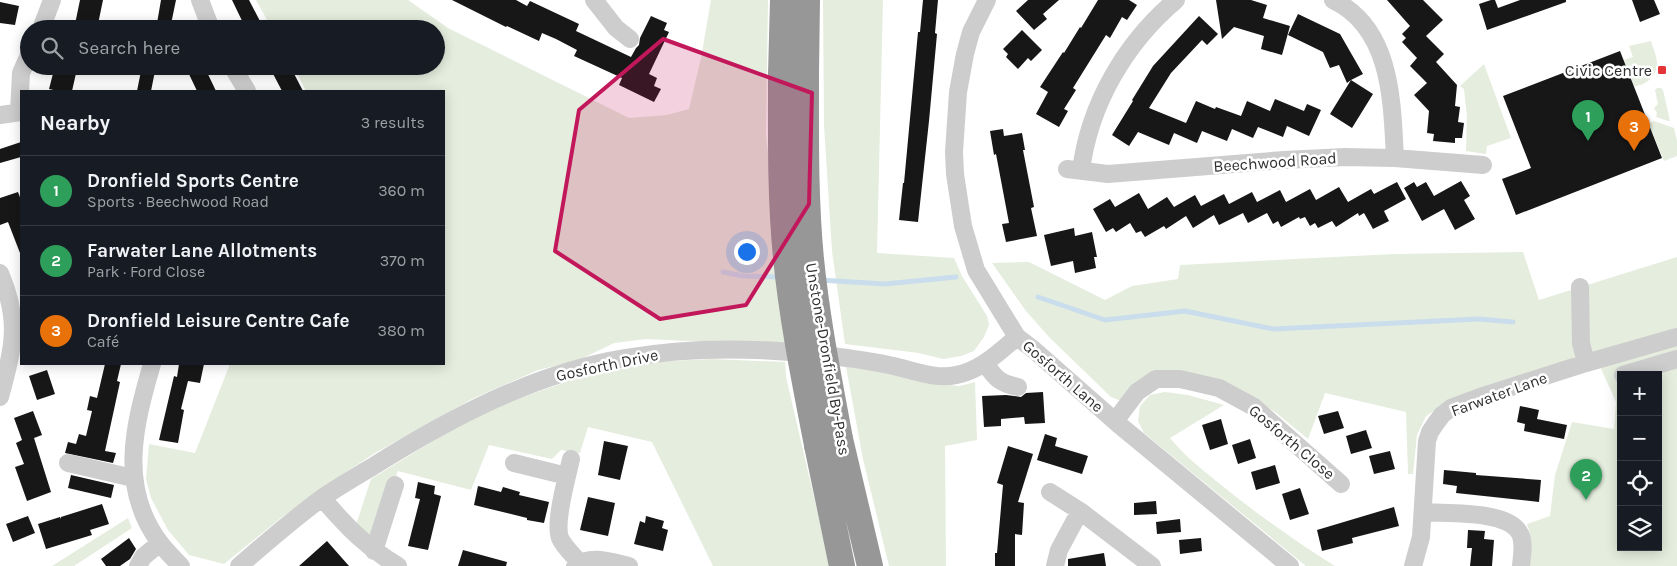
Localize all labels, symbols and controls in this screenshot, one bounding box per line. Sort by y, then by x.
search box [20,20,445,75]
icon: search [38,34,66,62]
text: Search here [78,37,180,59]
place label: Civic Centre [1565,61,1652,80]
marker: Civic Centre [1656,64,1668,76]
pin: 1 [1572,100,1604,141]
pin: 3 [1618,110,1650,151]
text: Nearby [40,111,110,135]
text: 3 results [361,113,425,132]
street label: Beechwood Road [1213,148,1337,176]
text: Dronfield Sports Centre [87,170,299,192]
text: 1 [53,181,59,200]
text: 360 m [378,181,425,200]
text: Sports · Beechwood Road [87,192,269,211]
your location [734,239,760,265]
text: Farwater Lane Allotments [87,240,317,262]
text: 2 [51,251,61,270]
text: 370 m [380,251,425,270]
street label: Unstone-Dronfield By-Pass [802,261,854,457]
text: Park · Ford Close [87,262,205,281]
text: Dronfield Leisure Centre Cafe [87,310,350,332]
text: 3 [51,321,61,340]
text: 380 m [377,321,425,340]
text: Café [87,332,119,351]
street label: Gosforth Lane [1019,336,1107,416]
street label: Gosforth Drive [554,345,660,385]
street label: Farwater Lane [1448,368,1550,420]
map controls [1617,371,1662,551]
button: + [1617,371,1662,416]
street label: Gosforth Close [1245,401,1339,483]
button: − [1617,416,1662,461]
pin: 2 [1570,459,1602,500]
button: locate [1617,461,1662,506]
button: layers [1617,506,1662,551]

